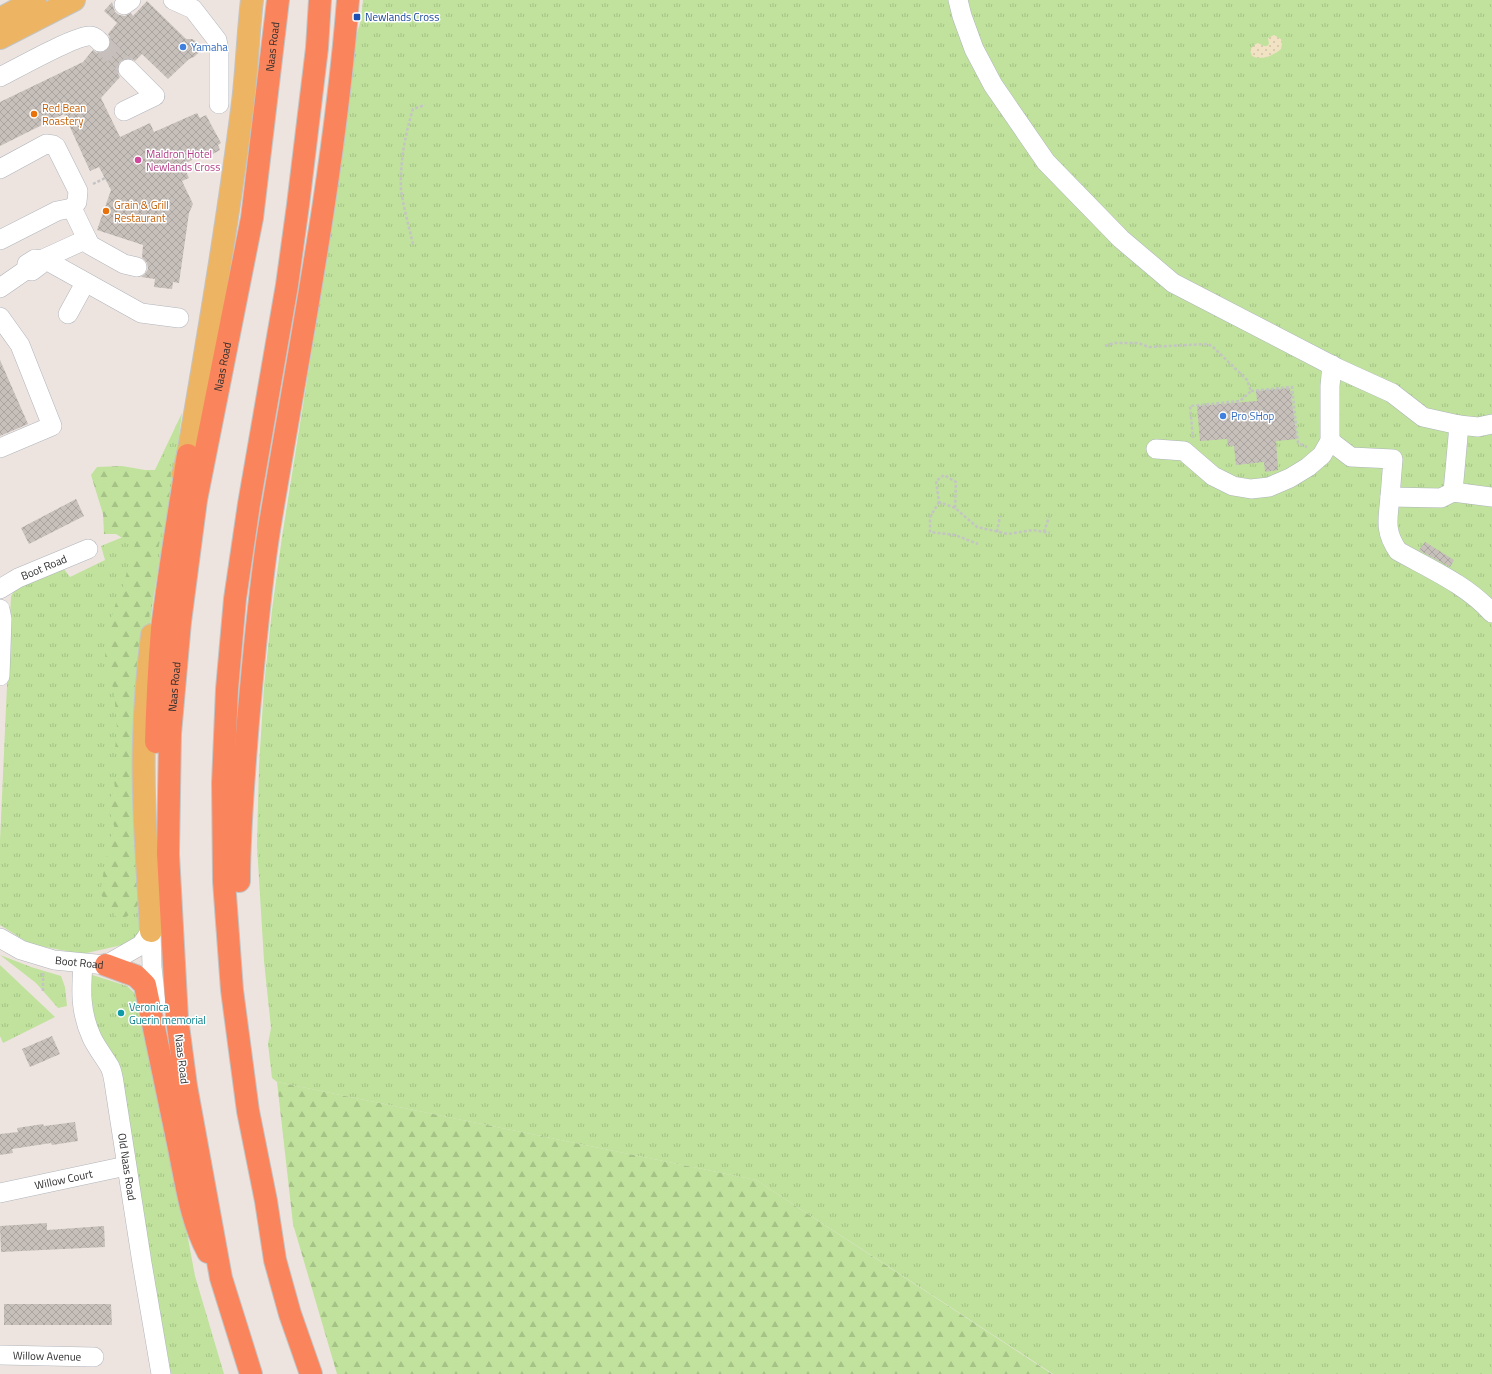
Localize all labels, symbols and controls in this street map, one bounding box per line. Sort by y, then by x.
place label: Newlands Cross [365,9,439,25]
marker: Newlands Cross [352,12,362,22]
street label: Naas Road [262,21,283,73]
place label: Yamaha [191,39,228,55]
marker: Yamaha [178,42,188,52]
place label: Red Bean Roastery [42,100,86,129]
marker: Red Bean Roastery [29,109,39,119]
place label: Maldron Hotel Newlands Cross [146,146,220,175]
marker: Maldron Hotel Newlands Cross [133,155,143,165]
place label: Grain & Grill Restaurant [114,197,169,226]
marker: Grain & Grill Restaurant [101,206,111,216]
street label: Naas Road [210,341,235,393]
place label: Pro SHop [1231,408,1275,424]
marker: Pro SHop [1218,411,1228,421]
street label: Boot Road [18,551,69,584]
street label: Naas Road [164,661,184,712]
street label: Boot Road [54,952,104,973]
place label: Veronica Guerin memorial [129,999,206,1028]
marker: Veronica Guerin memorial [116,1008,126,1018]
street label: Naas Road [171,1033,193,1085]
street label: Old Naas Road [114,1132,140,1202]
street label: Willow Court [33,1165,94,1193]
street label: Willow Avenue [13,1347,82,1365]

